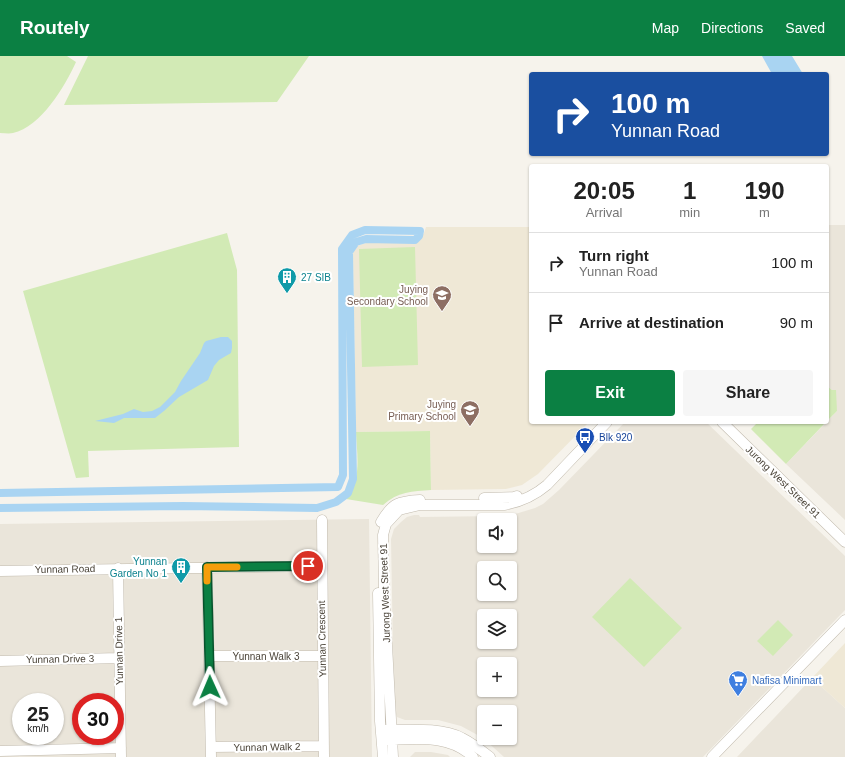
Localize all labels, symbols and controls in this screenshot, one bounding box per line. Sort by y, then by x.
text: Routely [20,17,90,38]
text: Map [652,20,679,36]
text: Directions [701,20,763,36]
text: Saved [785,20,825,36]
icon: right [545,88,597,140]
text: 100 m [611,88,690,119]
text: Yunnan Road [611,121,720,141]
text: 20:05 [573,177,635,204]
text: 1 [683,177,696,204]
text: 190 [745,177,785,204]
text: Arrival [586,205,623,220]
text: min [679,205,700,220]
text: m [759,205,770,220]
text: Turn right [579,247,649,264]
icon: right [545,252,567,274]
text: 100 m [771,254,813,271]
text: Yunnan Road [579,264,658,279]
building icon: 27 SIB [276,266,298,294]
place label: 27 SIB [301,272,331,283]
place label: Juying Secondary School [347,284,428,307]
school or university icon: Juying Secondary School [431,284,453,312]
icon: arrive [545,312,567,334]
text: Arrive at destination [579,314,724,331]
text: 90 m [780,314,813,331]
button: Exit [545,370,675,416]
button: Share [683,370,813,416]
place label: Juying Primary School [388,399,456,422]
school or university icon: Juying Primary School [459,399,481,427]
bus stop icon: Blk 920 [574,426,596,454]
place label: Blk 920 [599,432,633,443]
street label: Jurong West Street 91 [743,444,823,521]
map controls [477,513,517,745]
button: sound [477,513,517,553]
street label: Jurong West Street 91 [378,543,392,643]
pin [291,549,325,583]
icon: arrive [297,555,319,577]
place label: Yunnan Garden No 1 [110,556,167,579]
building icon: Yunnan Garden No 1 [170,556,192,584]
button: search [477,561,517,601]
street label: Yunnan Road [35,563,95,575]
street label: Yunnan Crescent [316,600,328,677]
button: layers [477,609,517,649]
street label: Yunnan Drive 1 [113,616,125,685]
street label: Yunnan Walk 3 [233,651,300,662]
street label: Yunnan Drive 3 [26,653,95,665]
button: + [477,657,517,697]
position arrow [189,666,231,708]
supermarket icon: Nafisa Minimart [727,669,749,697]
place label: Nafisa Minimart [752,675,822,686]
speed limit sign: 30 [72,693,124,745]
text: 25 [27,703,49,725]
button: − [477,705,517,745]
text: km/h [27,723,49,734]
street label: Yunnan Walk 2 [233,741,301,753]

